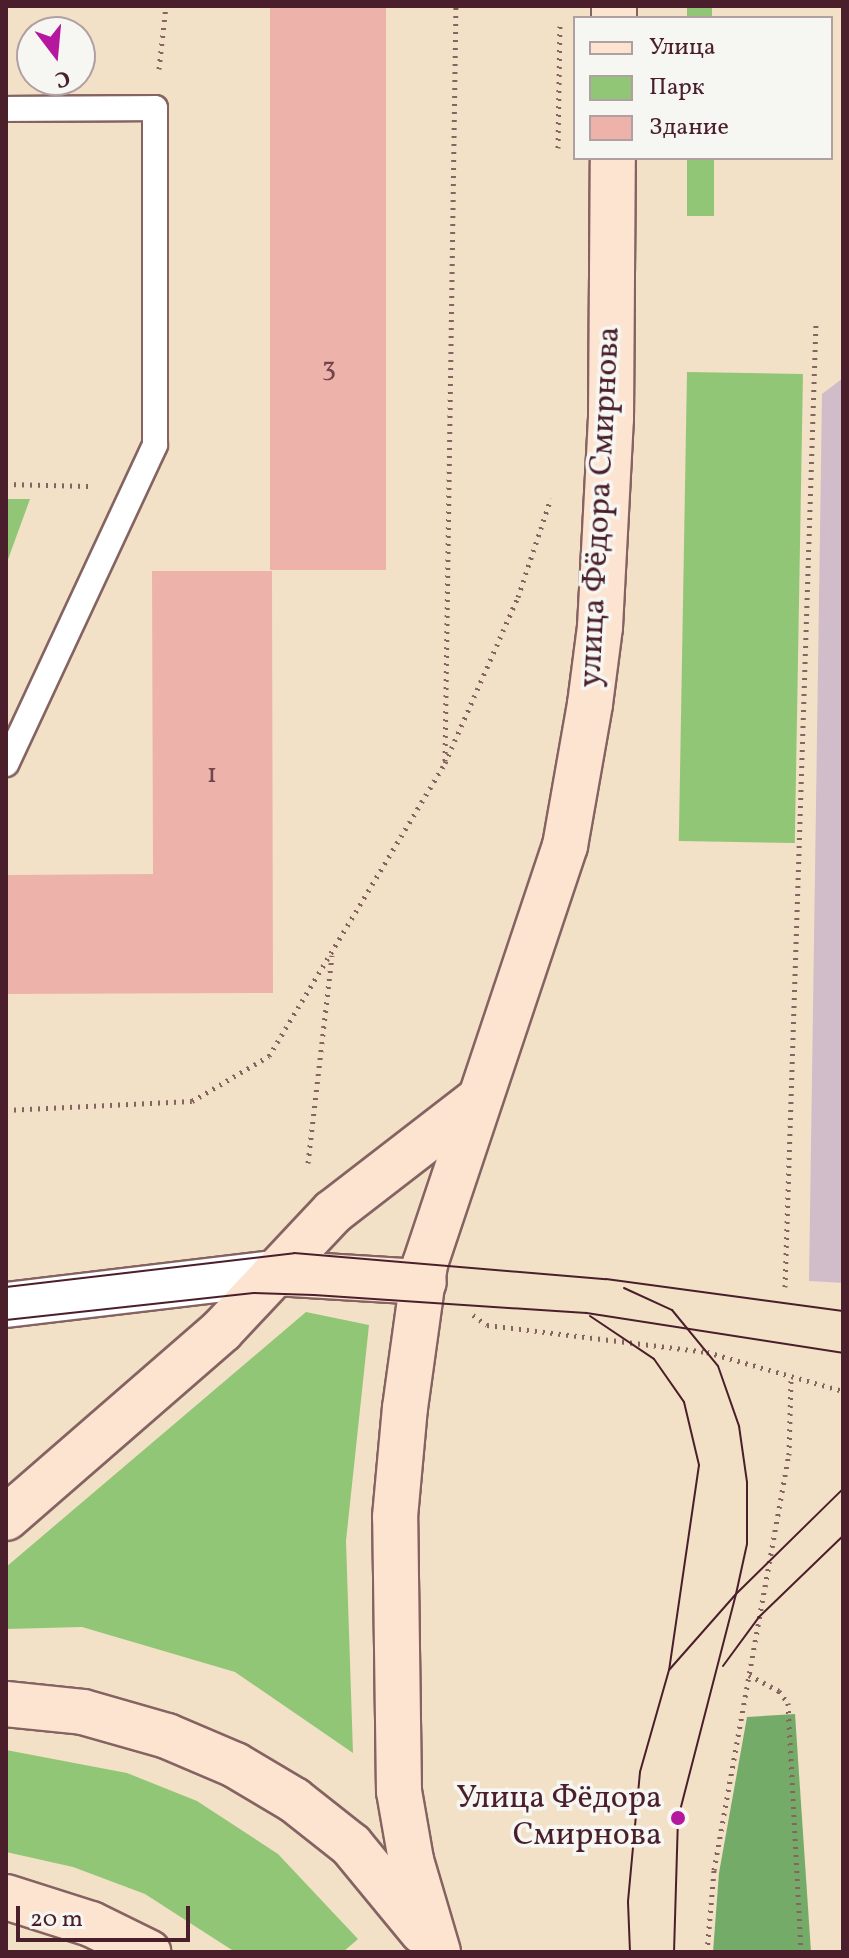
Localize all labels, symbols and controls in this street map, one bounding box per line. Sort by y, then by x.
north arrow [16,16,96,96]
legend [573,16,833,160]
text: Улица [649,31,716,65]
text: С [51,61,73,94]
text: Парк [649,71,705,105]
text: Здание [649,111,729,145]
street label: улица Фёдора Смирнова [572,325,630,689]
house number: 3 [322,352,336,386]
house number: 1 [207,758,217,792]
place label: Улица Фёдора Смирнова [456,1781,662,1856]
marker: Улица Фёдора Смирнова [669,1809,687,1827]
scale bar [20,1890,194,1940]
text: 20 m [30,1903,83,1937]

